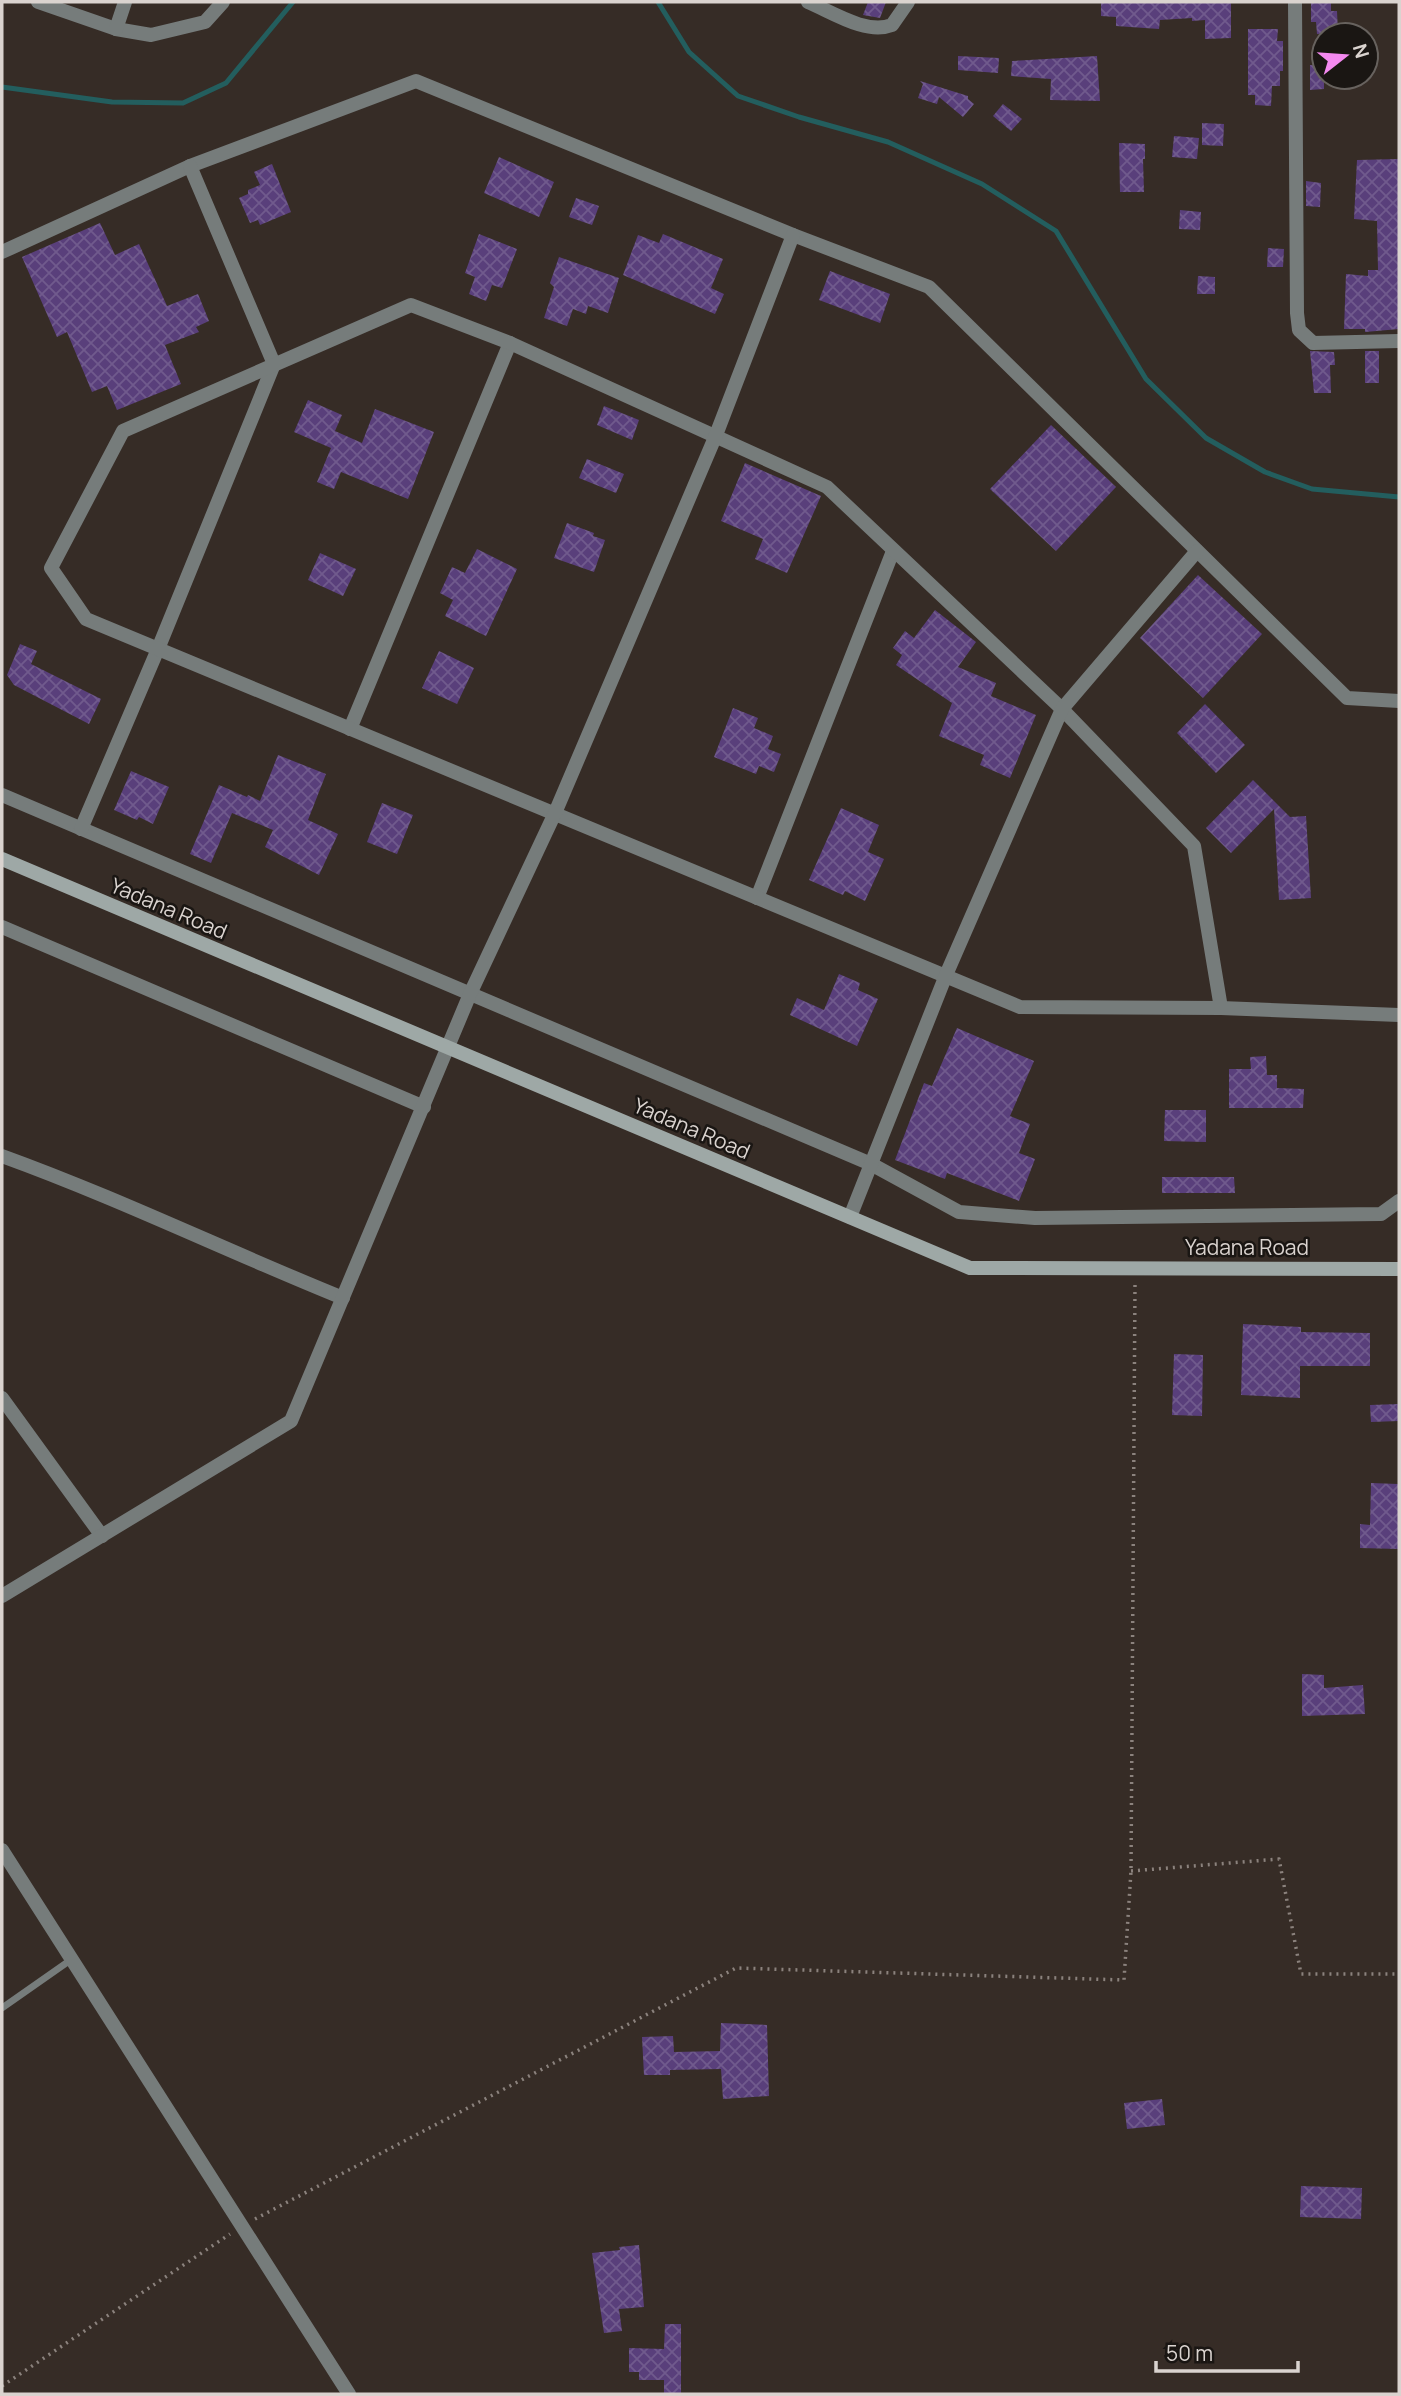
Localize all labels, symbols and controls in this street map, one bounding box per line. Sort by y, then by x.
north arrow [1310,21,1380,91]
text: N [1347,41,1376,61]
street label: Yadana Road [107,871,231,945]
street label: Yadana Road [630,1091,754,1165]
street label: Yadana Road [1185,1233,1309,1261]
scale bar [1156,2330,1298,2374]
text: 50 m [1166,2339,1213,2367]

